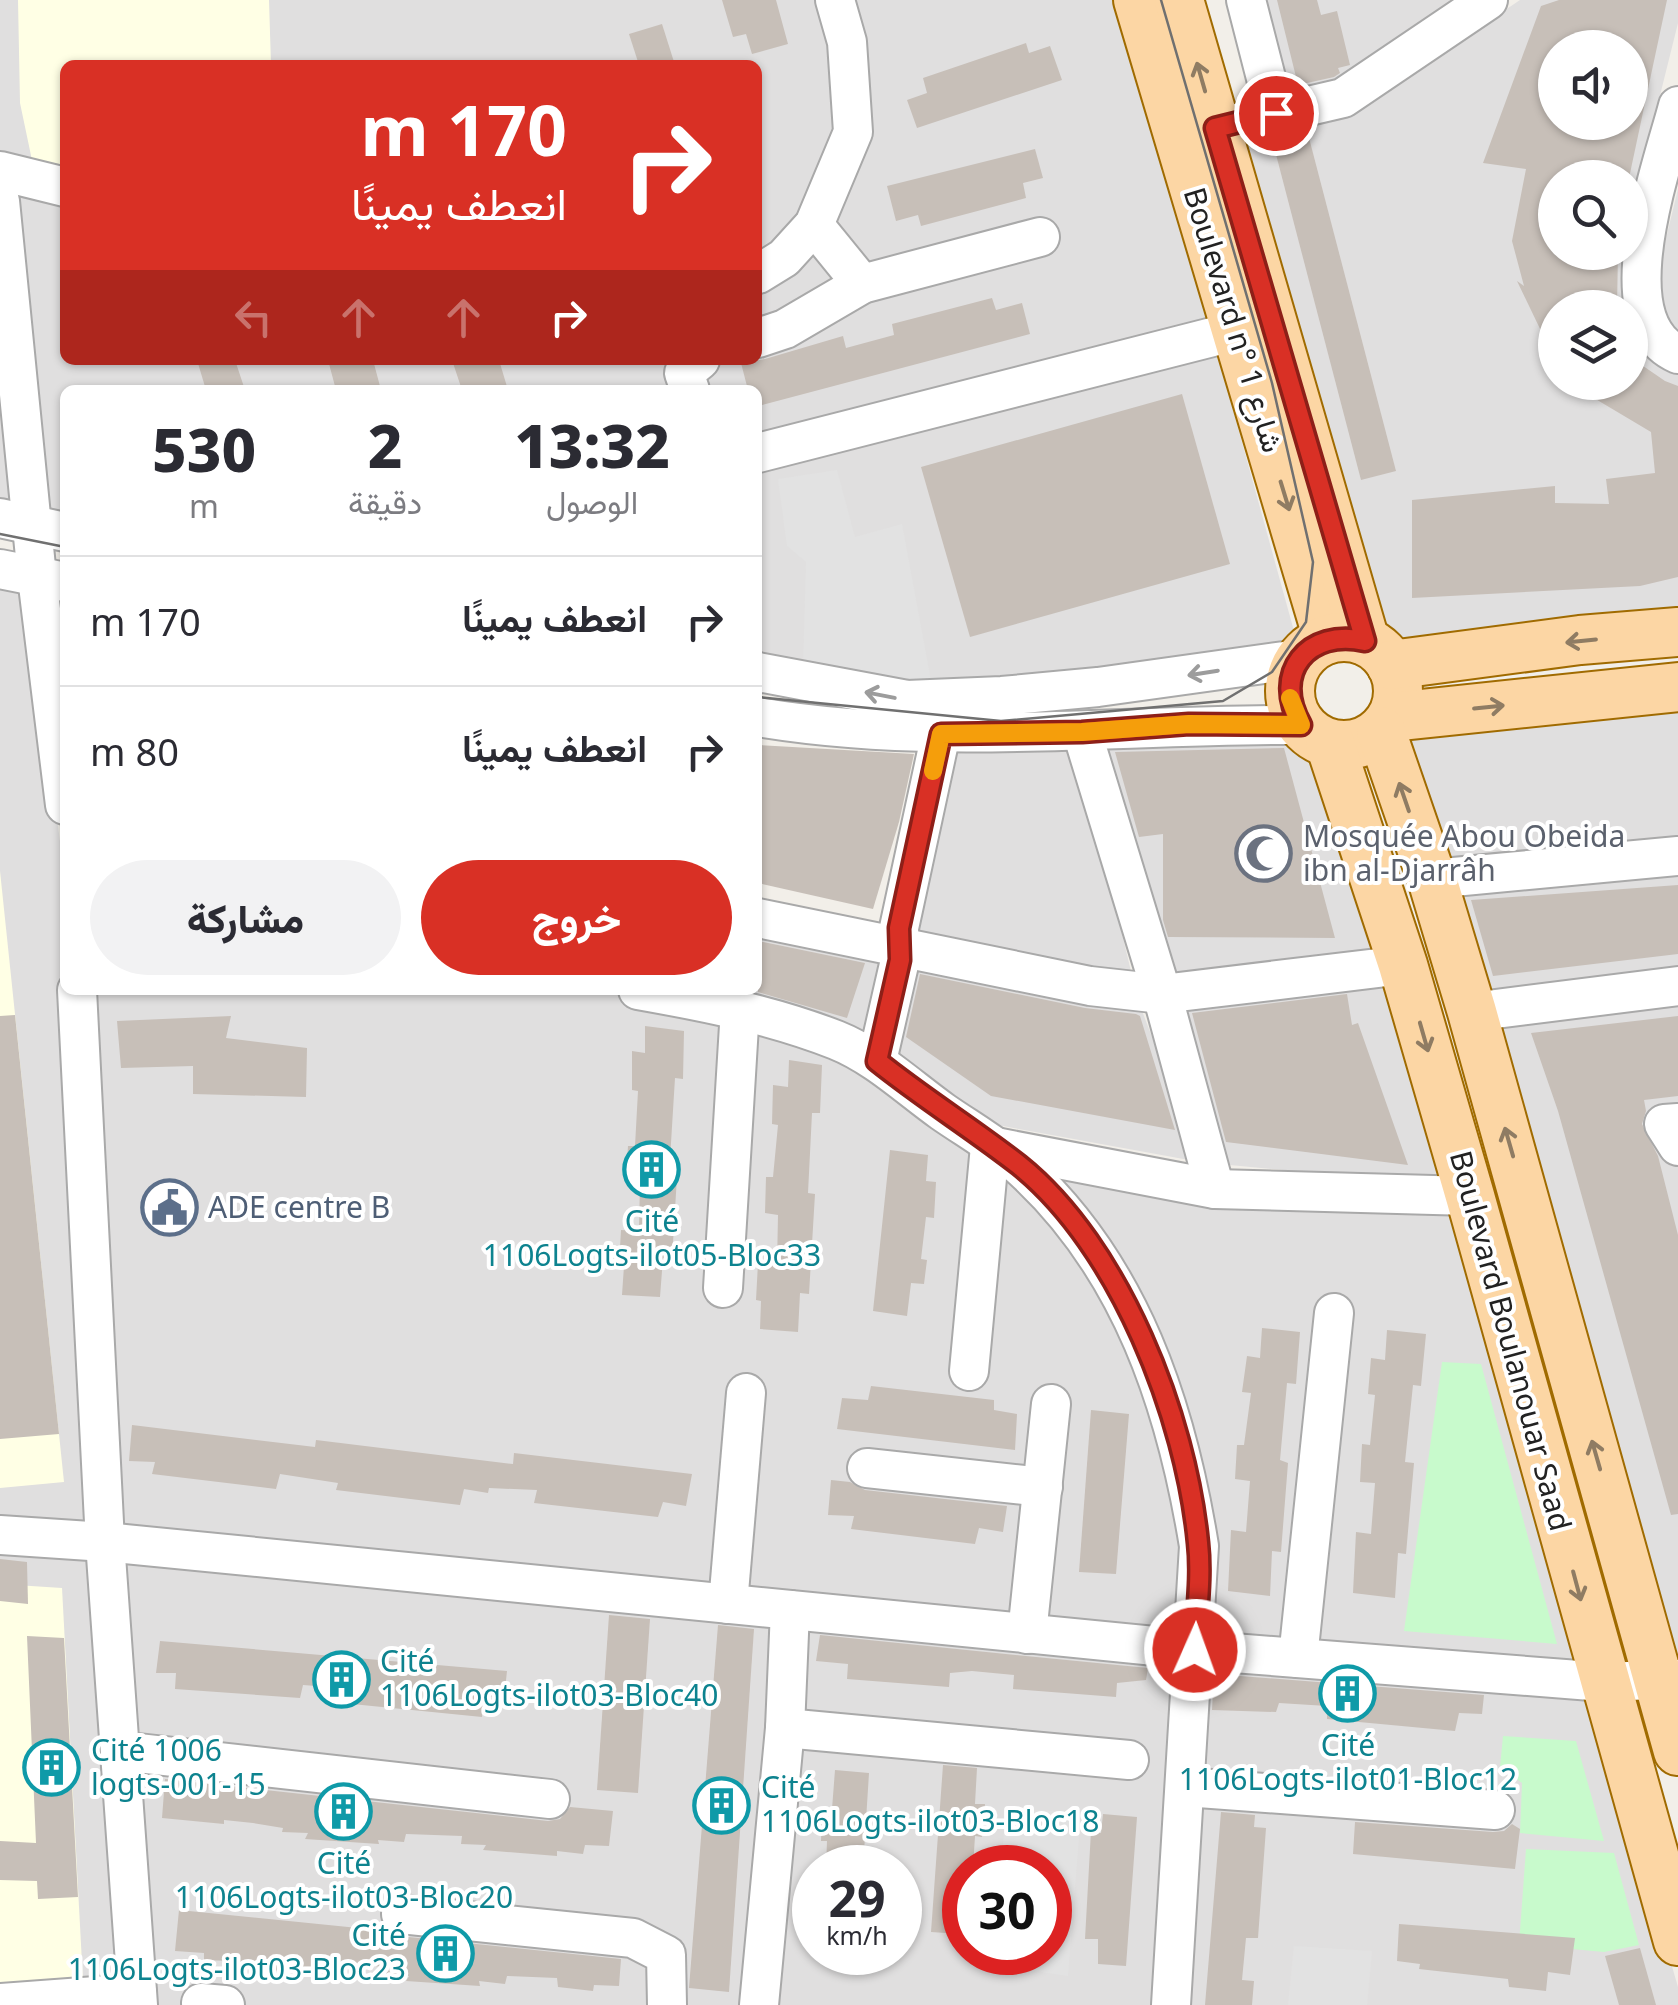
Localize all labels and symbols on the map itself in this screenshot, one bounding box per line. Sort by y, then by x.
one-way arrow [1191,62,1209,93]
pin [1234,71,1319,156]
street label: Boulevard n° شارع 1 [1174,182,1294,457]
one-way arrow [1277,480,1295,511]
one-way arrow [1565,632,1597,651]
one-way arrow [1187,665,1220,683]
one-way arrow [864,685,897,704]
one-way arrow [1472,697,1504,716]
one-way arrow [1393,782,1411,814]
place label: Mosquée Abou Obeida ibn al-Djarrâh [1303,815,1625,890]
mosque icon: Mosquée Abou Obeida ibn al-Djarrâh [1234,824,1294,884]
one-way arrow [1416,1021,1434,1052]
one-way arrow [1498,1126,1517,1158]
building icon: Cité 1106Logts-ilot05-Bloc33 [622,1139,682,1199]
street label: Boulevard Boulanouar Saad [1441,1146,1582,1535]
public building icon: ADE centre B [139,1178,199,1238]
place label: ADE centre B [208,1186,390,1227]
place label: Cité 1106Logts-ilot05-Bloc33 [483,1200,821,1275]
one-way arrow [1586,1439,1605,1471]
one-way arrow [1569,1570,1588,1601]
position arrow [1143,1598,1247,1702]
place label: Cité 1106Logts-ilot03-Bloc40 [380,1640,718,1715]
building icon: Cité 1106Logts-ilot03-Bloc40 [311,1649,371,1709]
building icon: Cité 1106Logts-ilot01-Bloc12 [1318,1663,1378,1723]
place label: Cité 1106Logts-ilot01-Bloc12 [1179,1724,1517,1799]
place label: Cité 1006 logts-001-15 [91,1729,266,1804]
building icon: Cité 1006 logts-001-15 [22,1738,82,1798]
place label: Cité 1106Logts-ilot03-Bloc18 [761,1766,1099,1841]
building icon: Cité 1106Logts-ilot03-Bloc18 [692,1775,752,1835]
building icon: Cité 1106Logts-ilot03-Bloc20 [314,1781,374,1841]
place label: Cité 1106Logts-ilot03-Bloc20 [175,1842,513,1917]
speed limit sign: 30 [942,1845,1072,1975]
place label: Cité 1106Logts-ilot03-Bloc23 [68,1914,406,1989]
building icon: Cité 1106Logts-ilot03-Bloc23 [415,1923,475,1983]

